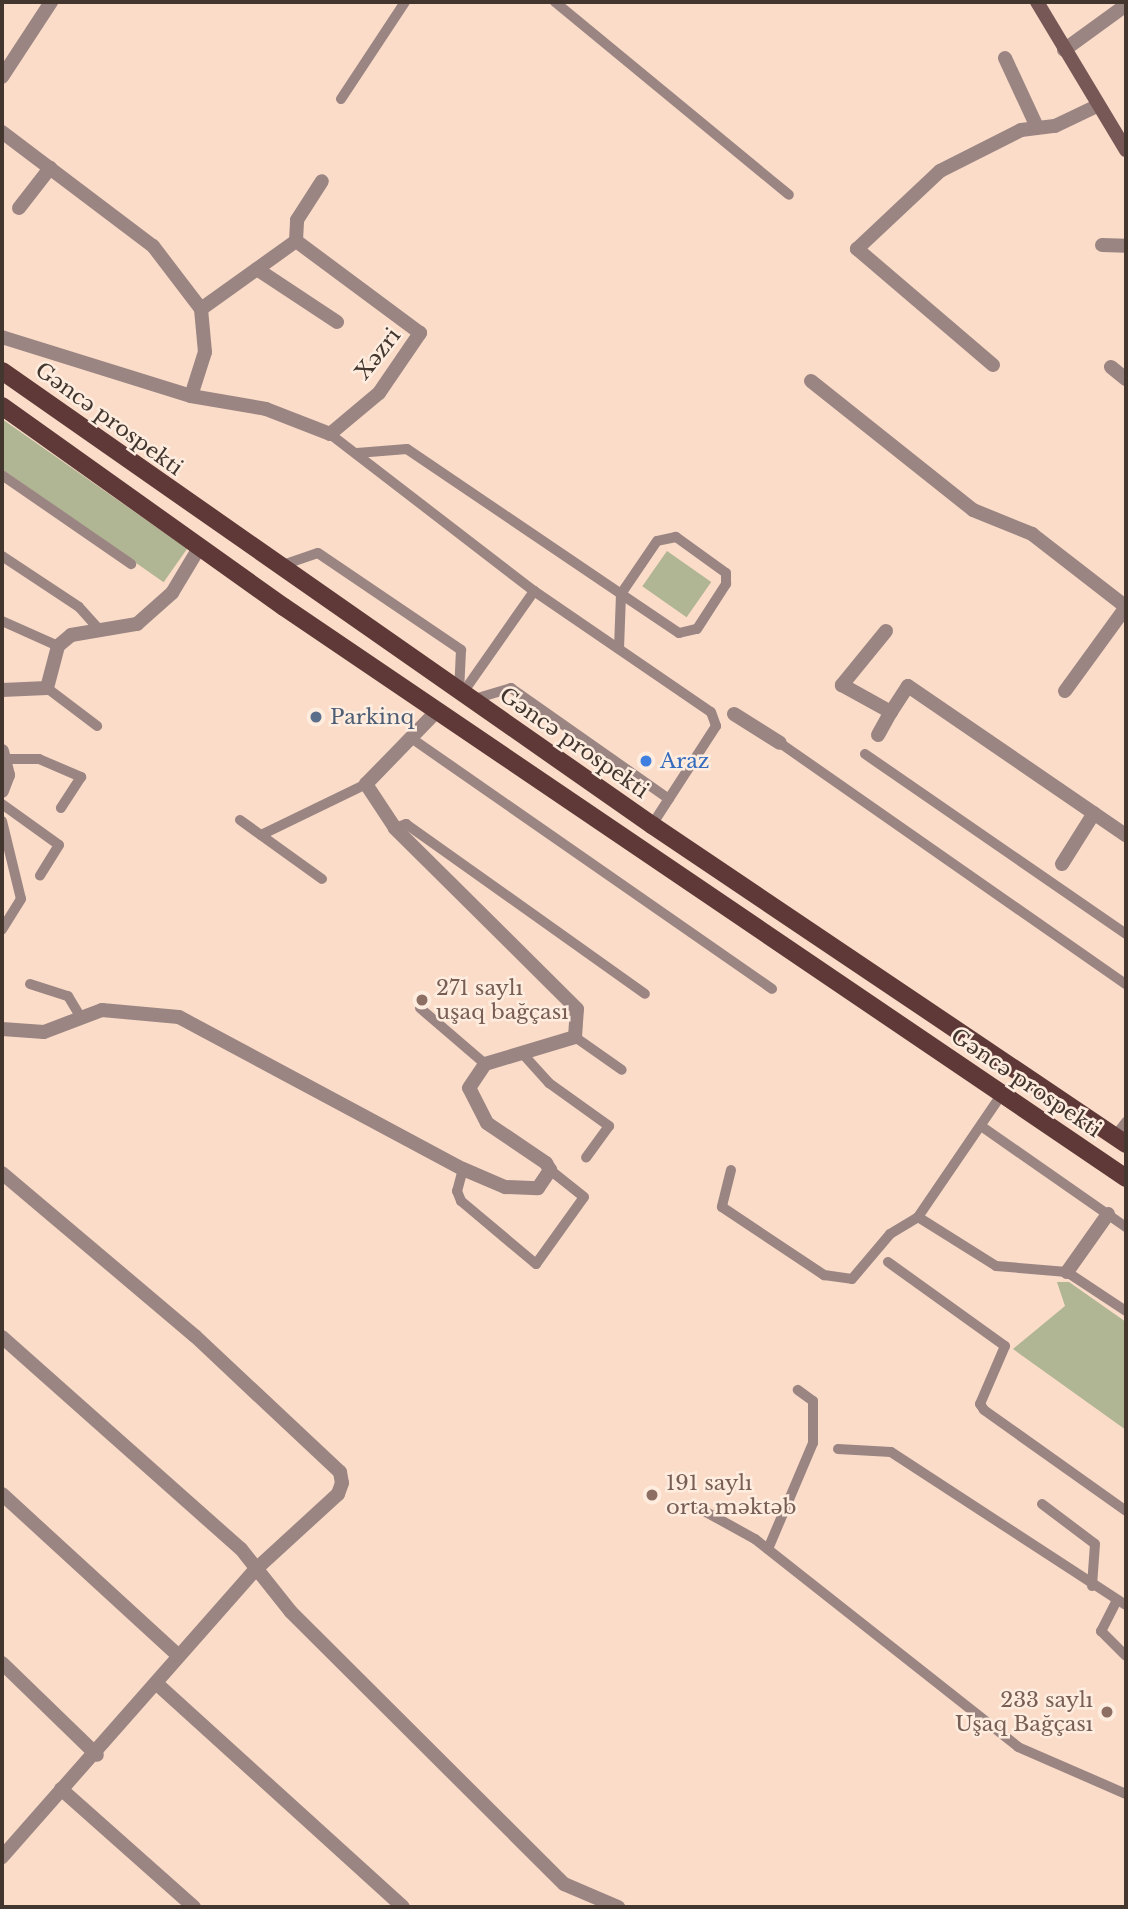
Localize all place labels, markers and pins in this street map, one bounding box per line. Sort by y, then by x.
place label: Parkinq [330,704,414,730]
marker: Parkinq [308,709,324,725]
place label: Araz [660,748,710,774]
marker: Araz [638,753,654,769]
place label: 271 saylı uşaq bağçası [436,975,568,1025]
marker: 271 saylı uşaq bağçası [414,992,430,1008]
place label: 191 saylı orta məktəb [666,1470,797,1520]
marker: 191 saylı orta məktəb [644,1487,660,1503]
place label: 233 saylı Uşaq Bağçası [955,1687,1093,1737]
marker: 233 saylı Uşaq Bağçası [1099,1704,1115,1720]

